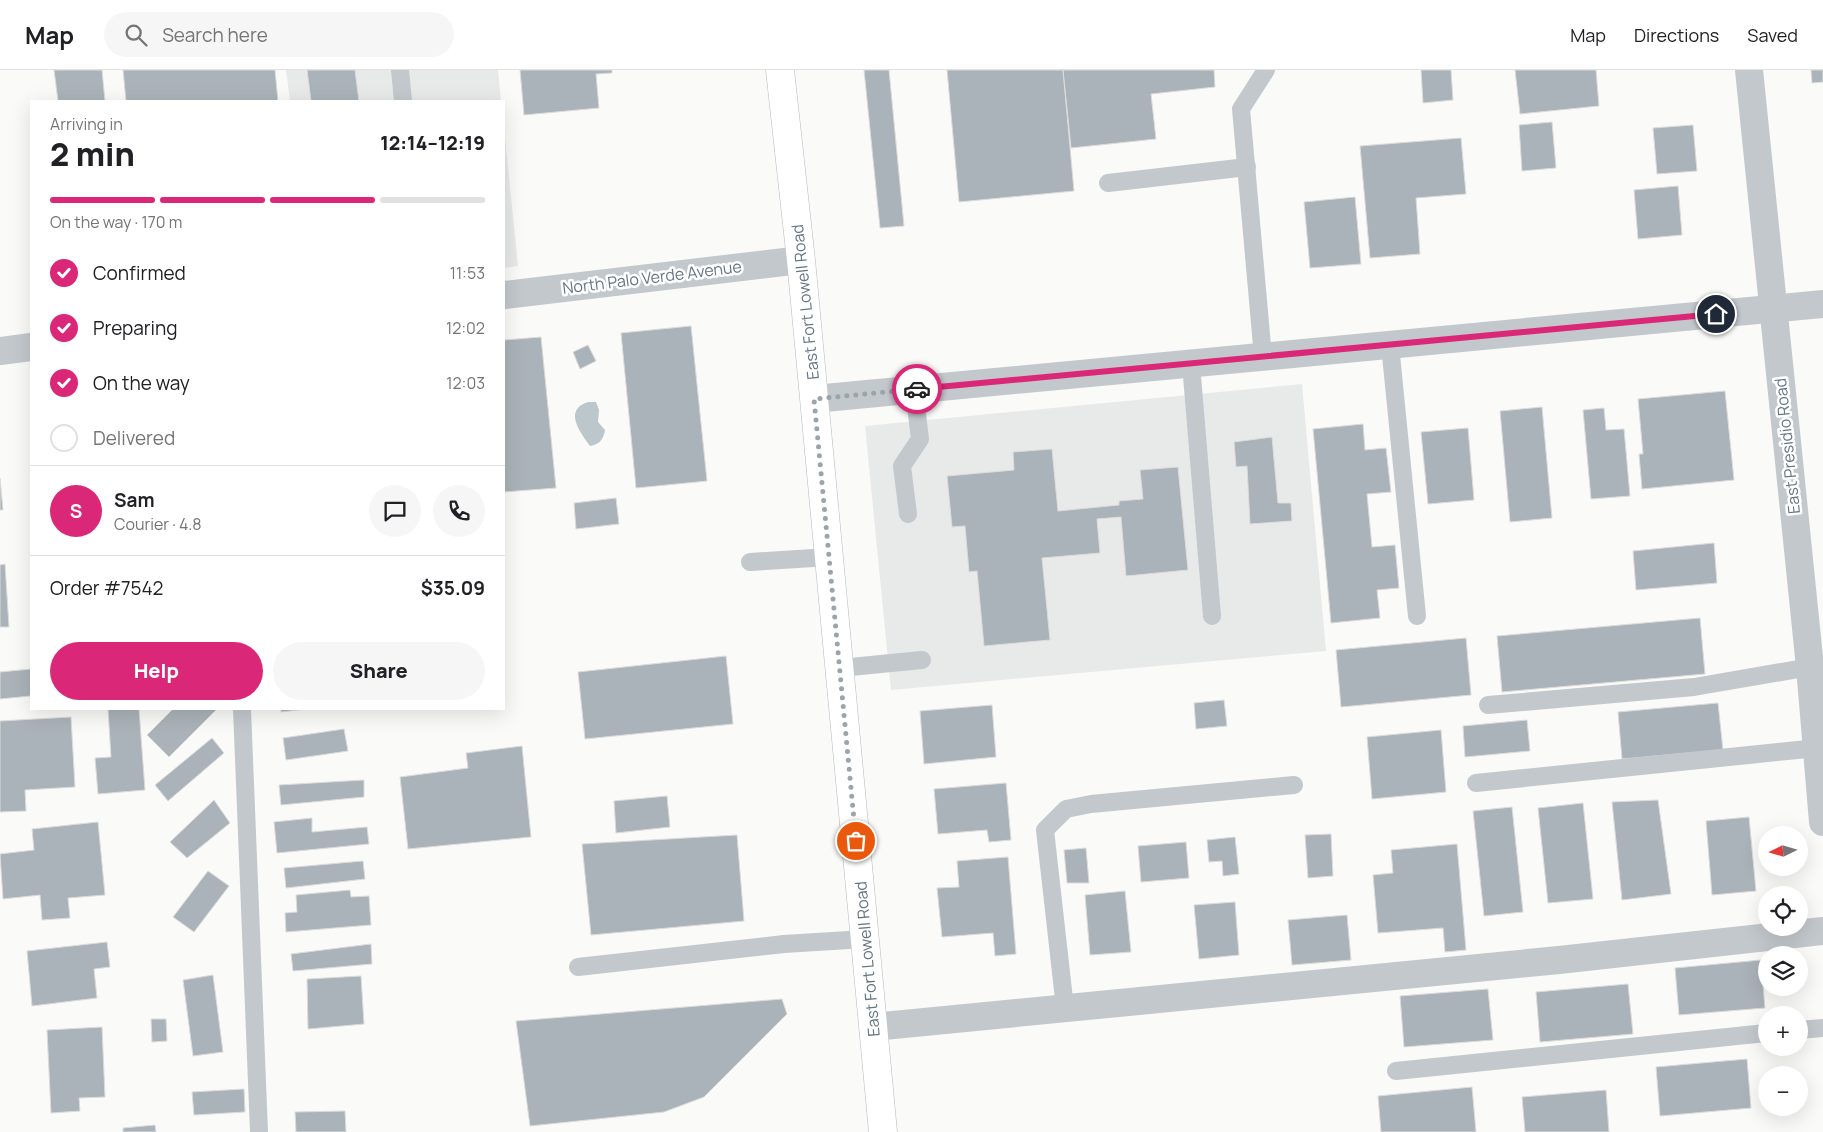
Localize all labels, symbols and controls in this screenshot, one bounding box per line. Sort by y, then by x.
search box [104,12,454,57]
text: Map [25,18,74,51]
icon: search [122,21,150,49]
text: Search here [162,22,268,48]
text: Map [1570,23,1606,47]
text: Directions [1634,23,1719,47]
text: Saved [1747,23,1798,47]
text: Arriving in [50,113,123,135]
text: 12:14–12:19 [380,130,485,156]
text: 2 min [50,132,135,176]
text: On the way · 170 m [50,211,182,233]
street label: East Fort Lowell Road [786,223,824,381]
street label: North Palo Verde Avenue [561,255,743,299]
icon: check [50,259,78,287]
text: Confirmed [93,260,186,286]
text: 11:53 [450,262,485,284]
pin [1695,293,1737,335]
icon: home [1702,300,1730,328]
icon: check [50,314,78,342]
text: Preparing [93,315,178,341]
text: 12:02 [446,317,485,339]
courier [892,364,942,414]
icon: check [50,369,78,397]
text: On the way [93,370,190,396]
text: 12:03 [446,372,485,394]
icon: car [903,375,931,403]
street label: East Presidio Road [1769,377,1805,515]
text: Delivered [93,425,175,451]
button: chat [369,485,421,537]
button: phone [433,485,485,537]
text: Sam [114,487,155,513]
text: S [70,498,82,524]
text: Courier · 4.8 [114,513,202,535]
text: Order #7542 [50,575,163,601]
text: $35.09 [421,575,485,601]
button: Help [50,642,263,700]
button: Share [273,642,485,700]
pin [835,820,877,862]
north arrow [1758,826,1808,876]
map controls [1758,826,1808,1116]
icon: bag [842,827,870,855]
street label: East Fort Lowell Road [849,880,885,1038]
button: locate [1758,886,1808,936]
button: layers [1758,946,1808,996]
button: + [1758,1006,1808,1056]
button: − [1758,1066,1808,1116]

